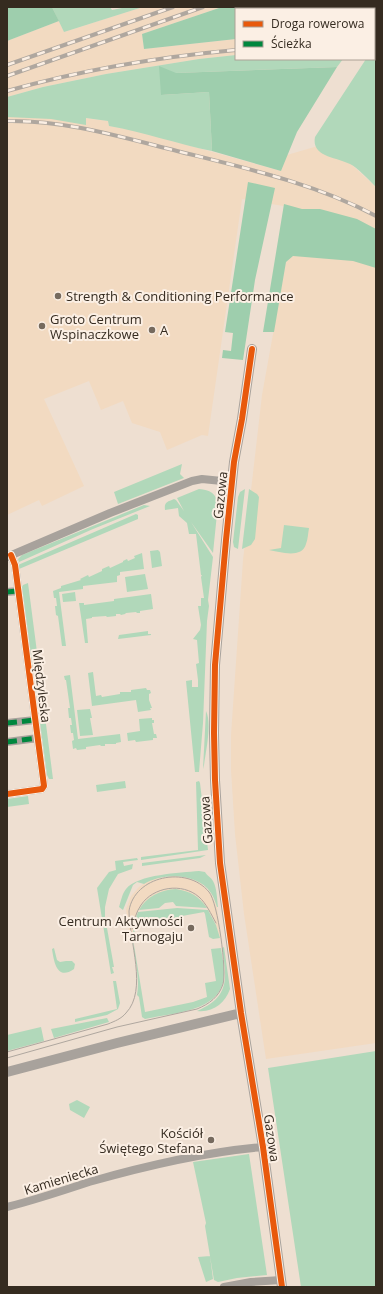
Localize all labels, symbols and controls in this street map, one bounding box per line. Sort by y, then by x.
legend [235,8,375,60]
text: Droga rowerowa [271,15,364,32]
text: Ścieżka [271,35,312,52]
place label: Strength & Conditioning Performance [66,287,294,305]
marker: Strength & Conditioning Performance [53,291,63,301]
place label: Groto Centrum Wspinaczkowe [50,310,142,343]
marker: Groto Centrum Wspinaczkowe [37,321,47,331]
place label: A [160,321,169,339]
marker: A [147,325,157,335]
street label: Gazowa [209,470,231,520]
street label: Międzyleska [29,648,55,724]
street label: Gazowa [195,795,217,845]
place label: Centrum Aktywności Tarnogaju [58,912,183,945]
marker: Centrum Aktywności Tarnogaju [186,923,196,933]
street label: Gazowa [260,1113,284,1163]
place label: Kościół Świętego Stefana [99,1124,204,1157]
marker: Kościół Świętego Stefana [206,1135,216,1145]
street label: Kamieniecka [22,1159,100,1199]

